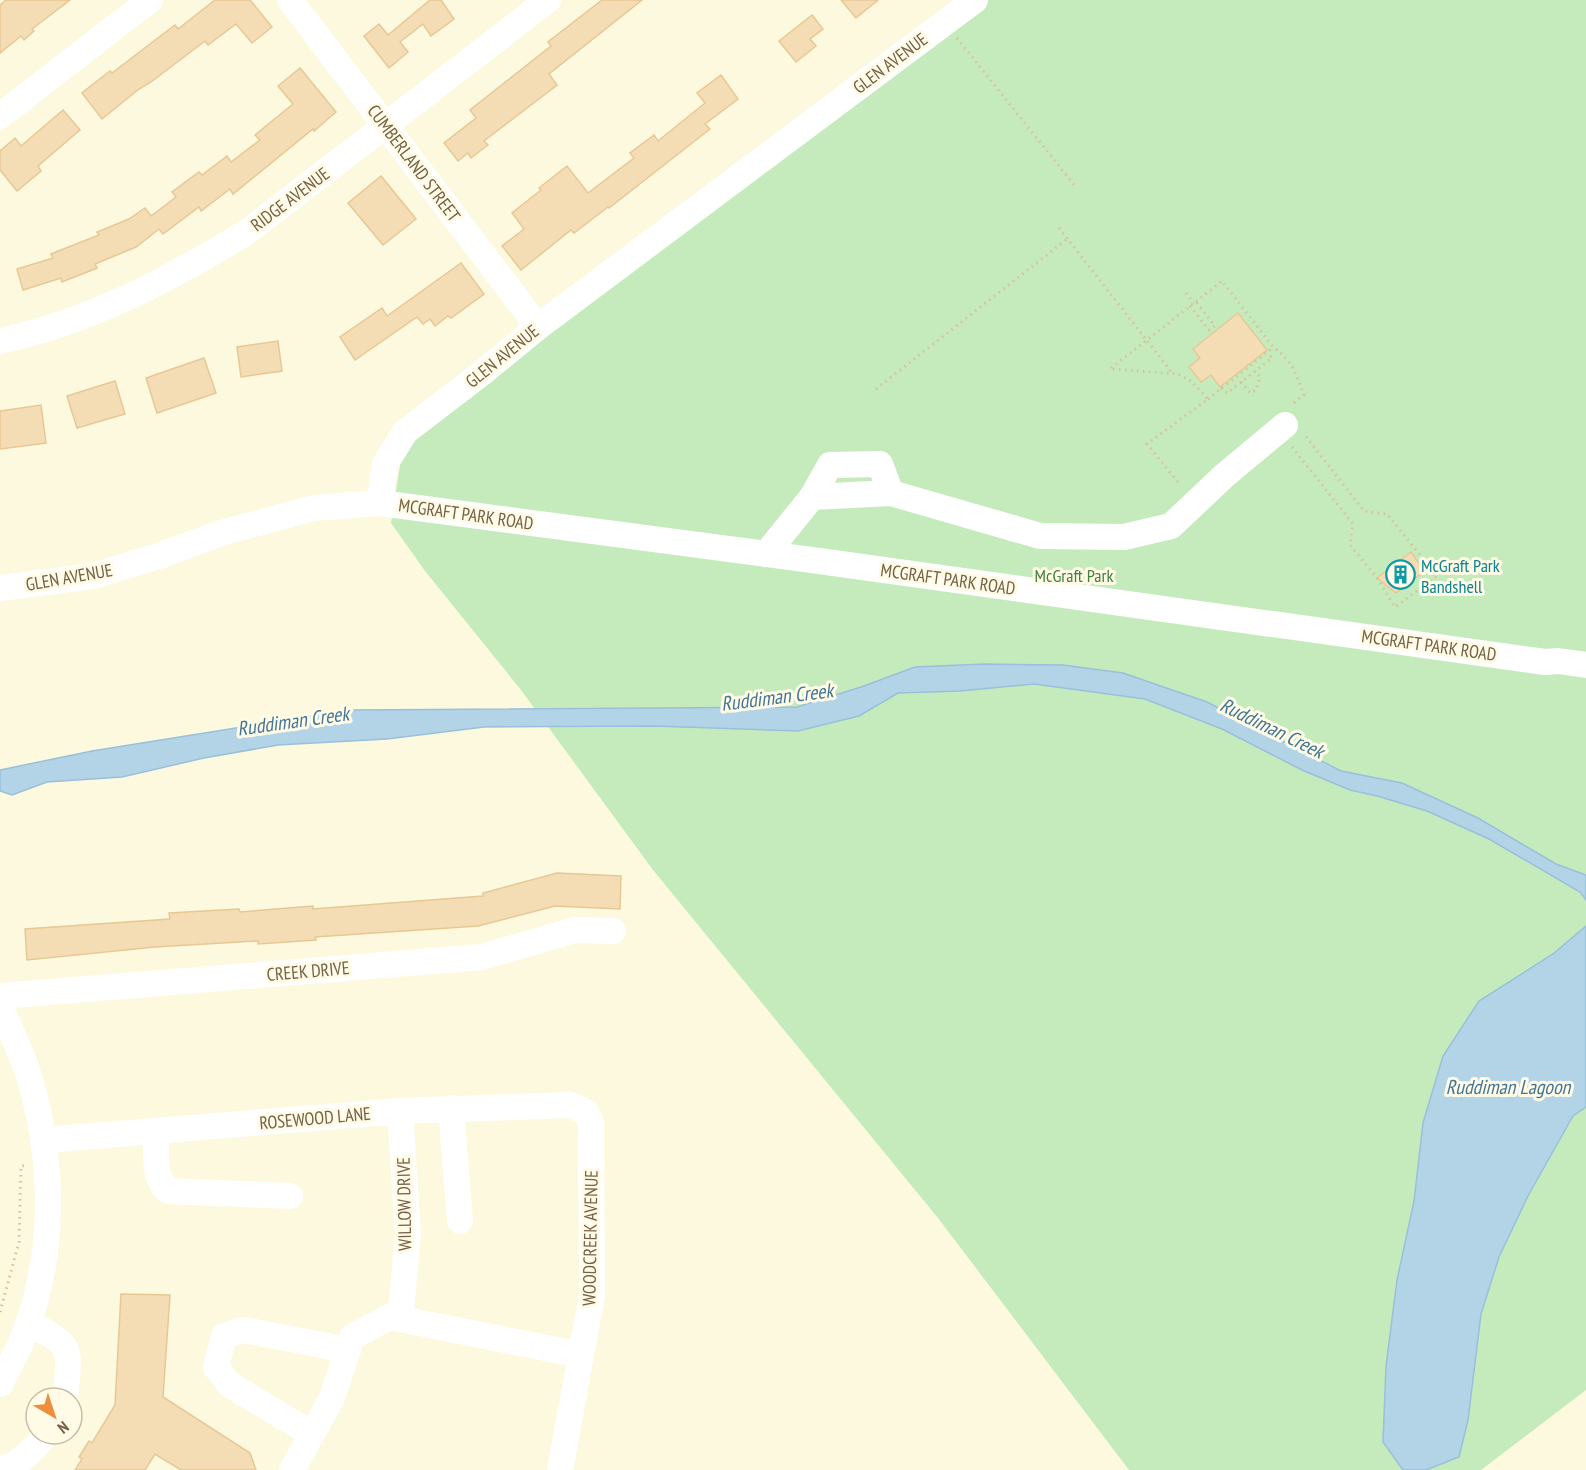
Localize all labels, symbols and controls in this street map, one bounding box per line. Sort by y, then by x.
street label: GLEN AVENUE [848,27,932,99]
street label: CUMBERLAND STREET [362,100,466,226]
street label: RIDGE AVENUE [246,162,334,236]
street label: GLEN AVENUE [461,319,543,393]
street label: MCGRAFT PARK ROAD [397,493,535,535]
place label: McGraft Park Bandshell [1421,554,1500,598]
street label: GLEN AVENUE [24,558,114,596]
street label: MCGRAFT PARK ROAD [879,558,1017,600]
building icon: McGraft Park Bandshell [1384,559,1416,591]
park label: McGraft Park [1035,564,1113,587]
street label: MCGRAFT PARK ROAD [1360,624,1498,666]
water label: Ruddiman Creek [720,677,837,717]
water label: Ruddiman Creek [1216,692,1330,765]
water label: Ruddiman Creek [235,700,353,742]
street label: CREEK DRIVE [266,956,350,986]
water label: Ruddiman Lagoon [1446,1074,1572,1100]
street label: ROSEWOOD LANE [258,1102,372,1134]
street label: WILLOW DRIVE [392,1157,416,1251]
street label: WOODCREEK AVENUE [577,1170,603,1306]
north arrow [24,1386,84,1446]
text: N [54,1417,73,1438]

